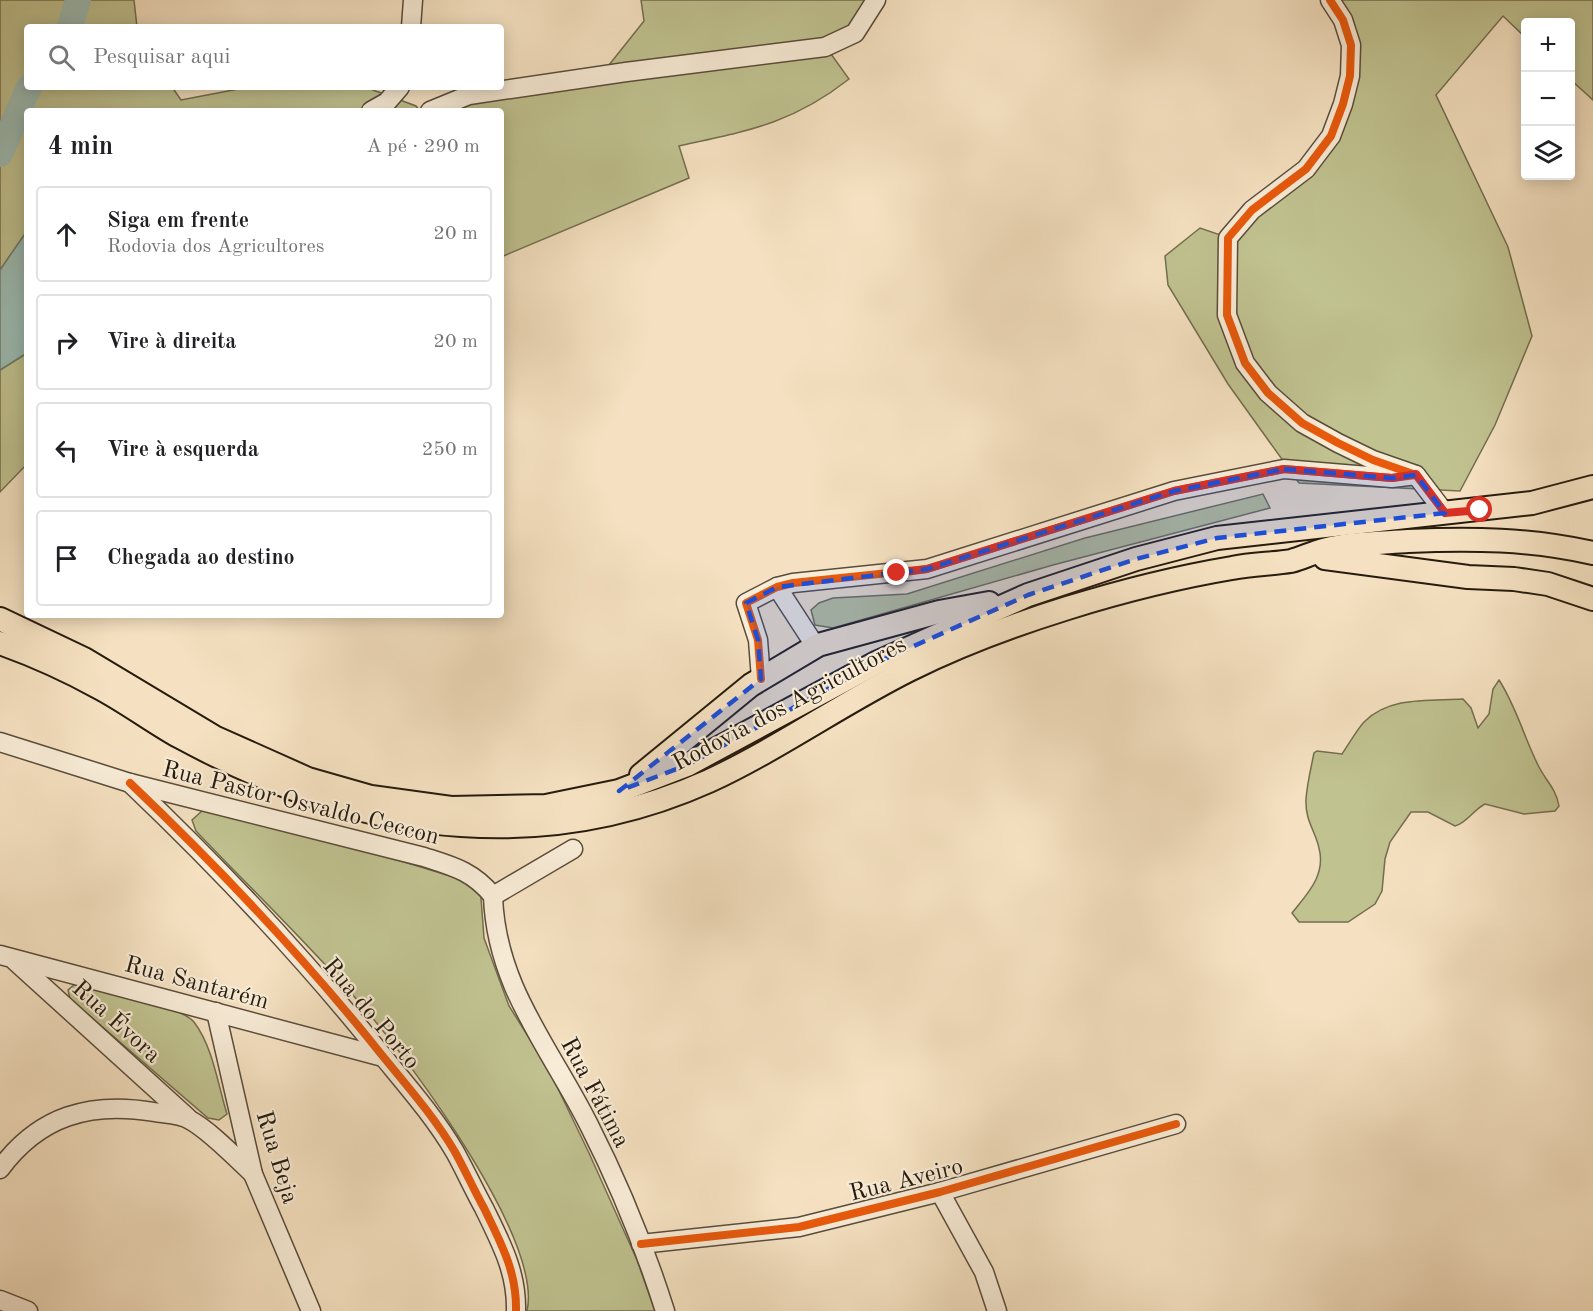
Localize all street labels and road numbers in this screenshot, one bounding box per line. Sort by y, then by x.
street label: Rodovia dos Agricultores [669,633,911,777]
street label: Rua Pastor Osvaldo Ceccon [160,758,442,850]
street label: Rua Santarém [122,953,271,1015]
street label: Rua do Porto [317,954,424,1074]
street label: Rua Évora [67,974,167,1068]
street label: Rua Fátima [555,1034,633,1152]
street label: Rua Beja [251,1108,302,1207]
street label: Rua Aveiro [847,1155,966,1207]

